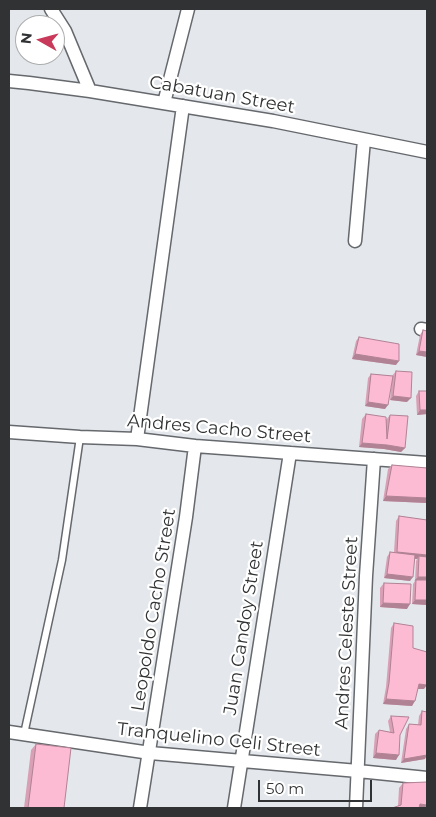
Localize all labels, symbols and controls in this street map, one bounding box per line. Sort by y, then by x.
north arrow [15,15,65,65]
text: N [16,32,36,45]
street label: Cabatuan Street [148,72,296,118]
street label: Andres Cacho Street [126,410,312,448]
street label: Leopoldo Cacho Street [127,507,181,713]
street label: Andres Celeste Street [331,536,363,730]
street label: Juan Candoy Street [220,539,268,717]
street label: Tranquelino Celi Street [116,719,322,761]
scale bar [261,770,375,802]
text: 50 m [266,779,304,798]

